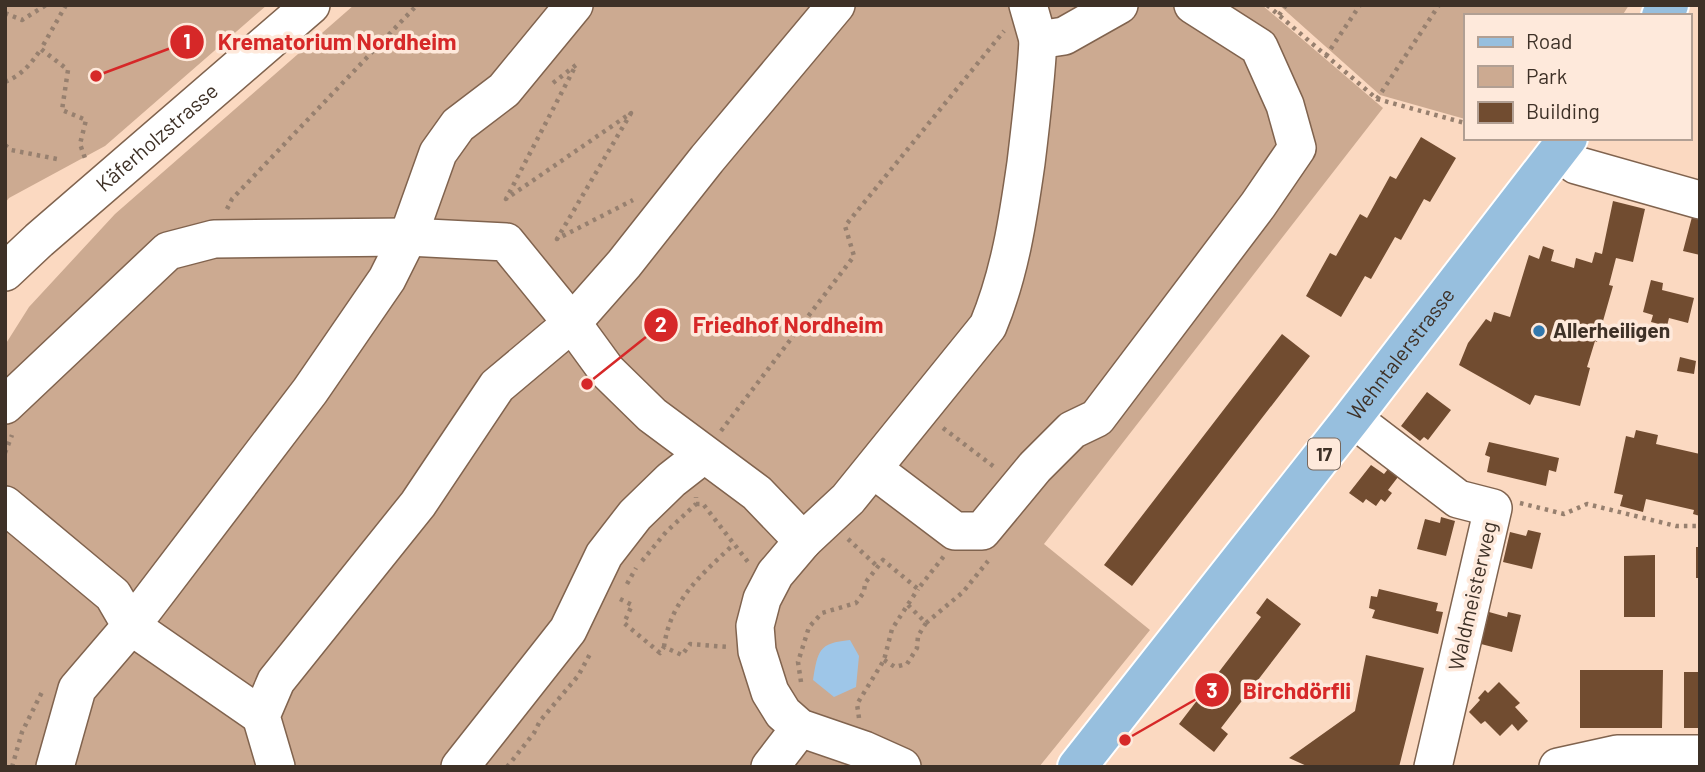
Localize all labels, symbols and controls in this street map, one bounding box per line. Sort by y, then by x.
legend [1464,14,1691,140]
callout: Krematorium Nordheim [169,20,471,64]
text: Krematorium Nordheim [218,27,456,55]
text: 1 [183,28,191,53]
text: Road [1526,28,1572,53]
text: Park [1526,63,1567,88]
street label: Käferholzstrasse [90,77,222,196]
text: Building [1526,98,1600,123]
street label: Wehntalerstrasse [1341,282,1459,424]
callout: Friedhof Nordheim [644,303,898,347]
text: Friedhof Nordheim [693,310,883,338]
text: 2 [655,311,667,336]
place label: Allerheiligen [1553,317,1670,342]
marker: Allerheiligen [1531,323,1547,339]
road number: 17 [1308,438,1340,470]
street label: Waldmeisterweg [1442,519,1501,673]
callout: Birchdörfli [1194,668,1365,712]
text: Birchdörfli [1243,676,1351,704]
text: 3 [1206,677,1218,702]

